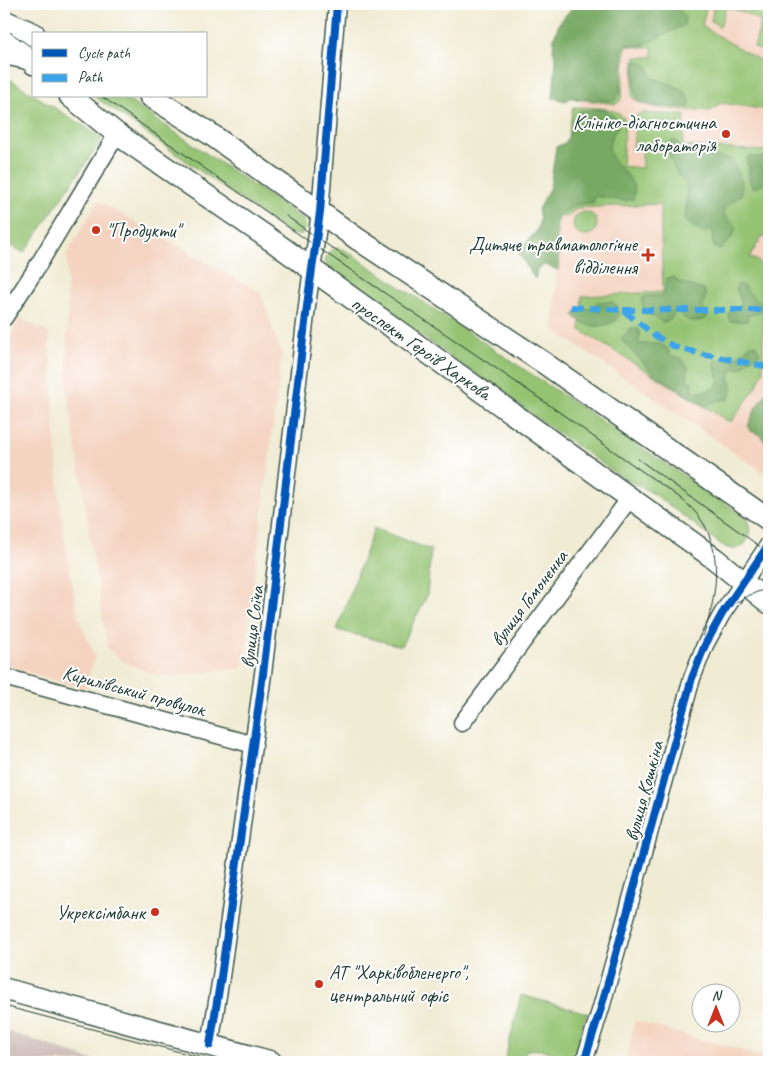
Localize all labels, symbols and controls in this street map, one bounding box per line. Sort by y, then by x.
legend [32,32,208,98]
text: Cycle path [78,44,130,63]
text: Path [78,68,104,87]
place label: Клініко-діагностична лабораторія [573,110,717,158]
marker: Клініко-діагностична лабораторія [720,128,732,140]
place label: "Продукти" [106,218,184,243]
marker: "Продукти" [90,224,102,236]
place label: Дитяче травматологічне відділення [469,232,639,280]
marker: Дитяче травматологічне відділення [641,248,655,262]
street label: проспект Героїв Харкова [346,290,497,407]
street label: вулиця Гомоненка [485,544,574,651]
street label: вулиця Соїча [235,583,270,670]
street label: Кирилівський провулок [60,660,210,722]
street label: вулиця Кошкіна [619,737,670,844]
place label: Укрексімбанк [56,900,147,925]
marker: Укрексімбанк [149,906,161,918]
place label: АТ "Харківобленерго", центральний офіс [329,960,469,1008]
marker: АТ "Харківобленерго", центральний офіс [313,978,325,990]
north arrow [690,984,740,1034]
text: N [712,987,723,1004]

